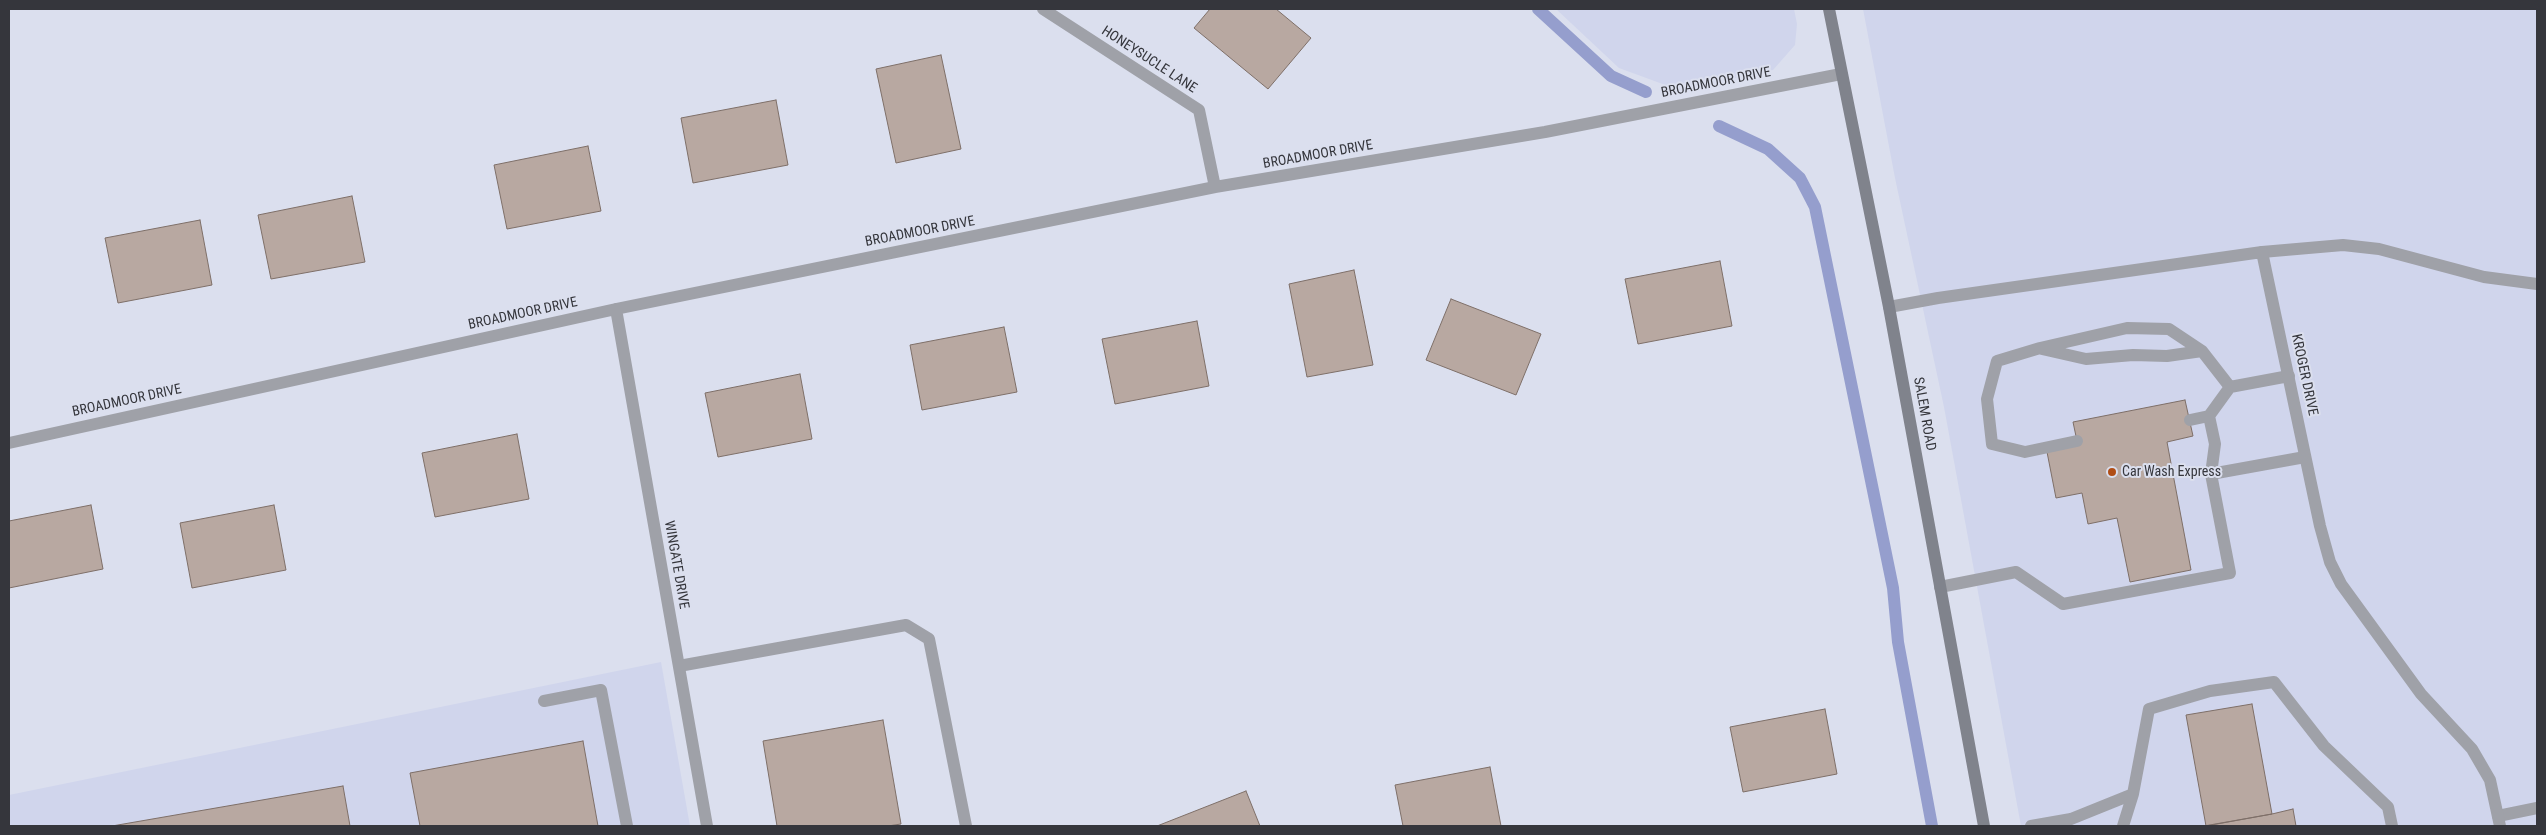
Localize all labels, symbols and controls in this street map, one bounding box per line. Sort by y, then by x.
street label: HONEYSUCLE LANE [1098,23,1200,97]
street label: BROADMOOR DRIVE [1660,64,1772,102]
street label: BROADMOOR DRIVE [1262,137,1374,173]
street label: BROADMOOR DRIVE [864,213,976,251]
street label: BROADMOOR DRIVE [467,294,579,334]
street label: KROGER DRIVE [2287,333,2321,417]
street label: SALEM ROAD [1909,376,1939,452]
street label: BROADMOOR DRIVE [71,381,183,421]
place label: Car Wash Express [2122,464,2221,480]
marker: Car Wash Express [2106,466,2118,478]
street label: WINGATE DRIVE [660,519,692,611]

